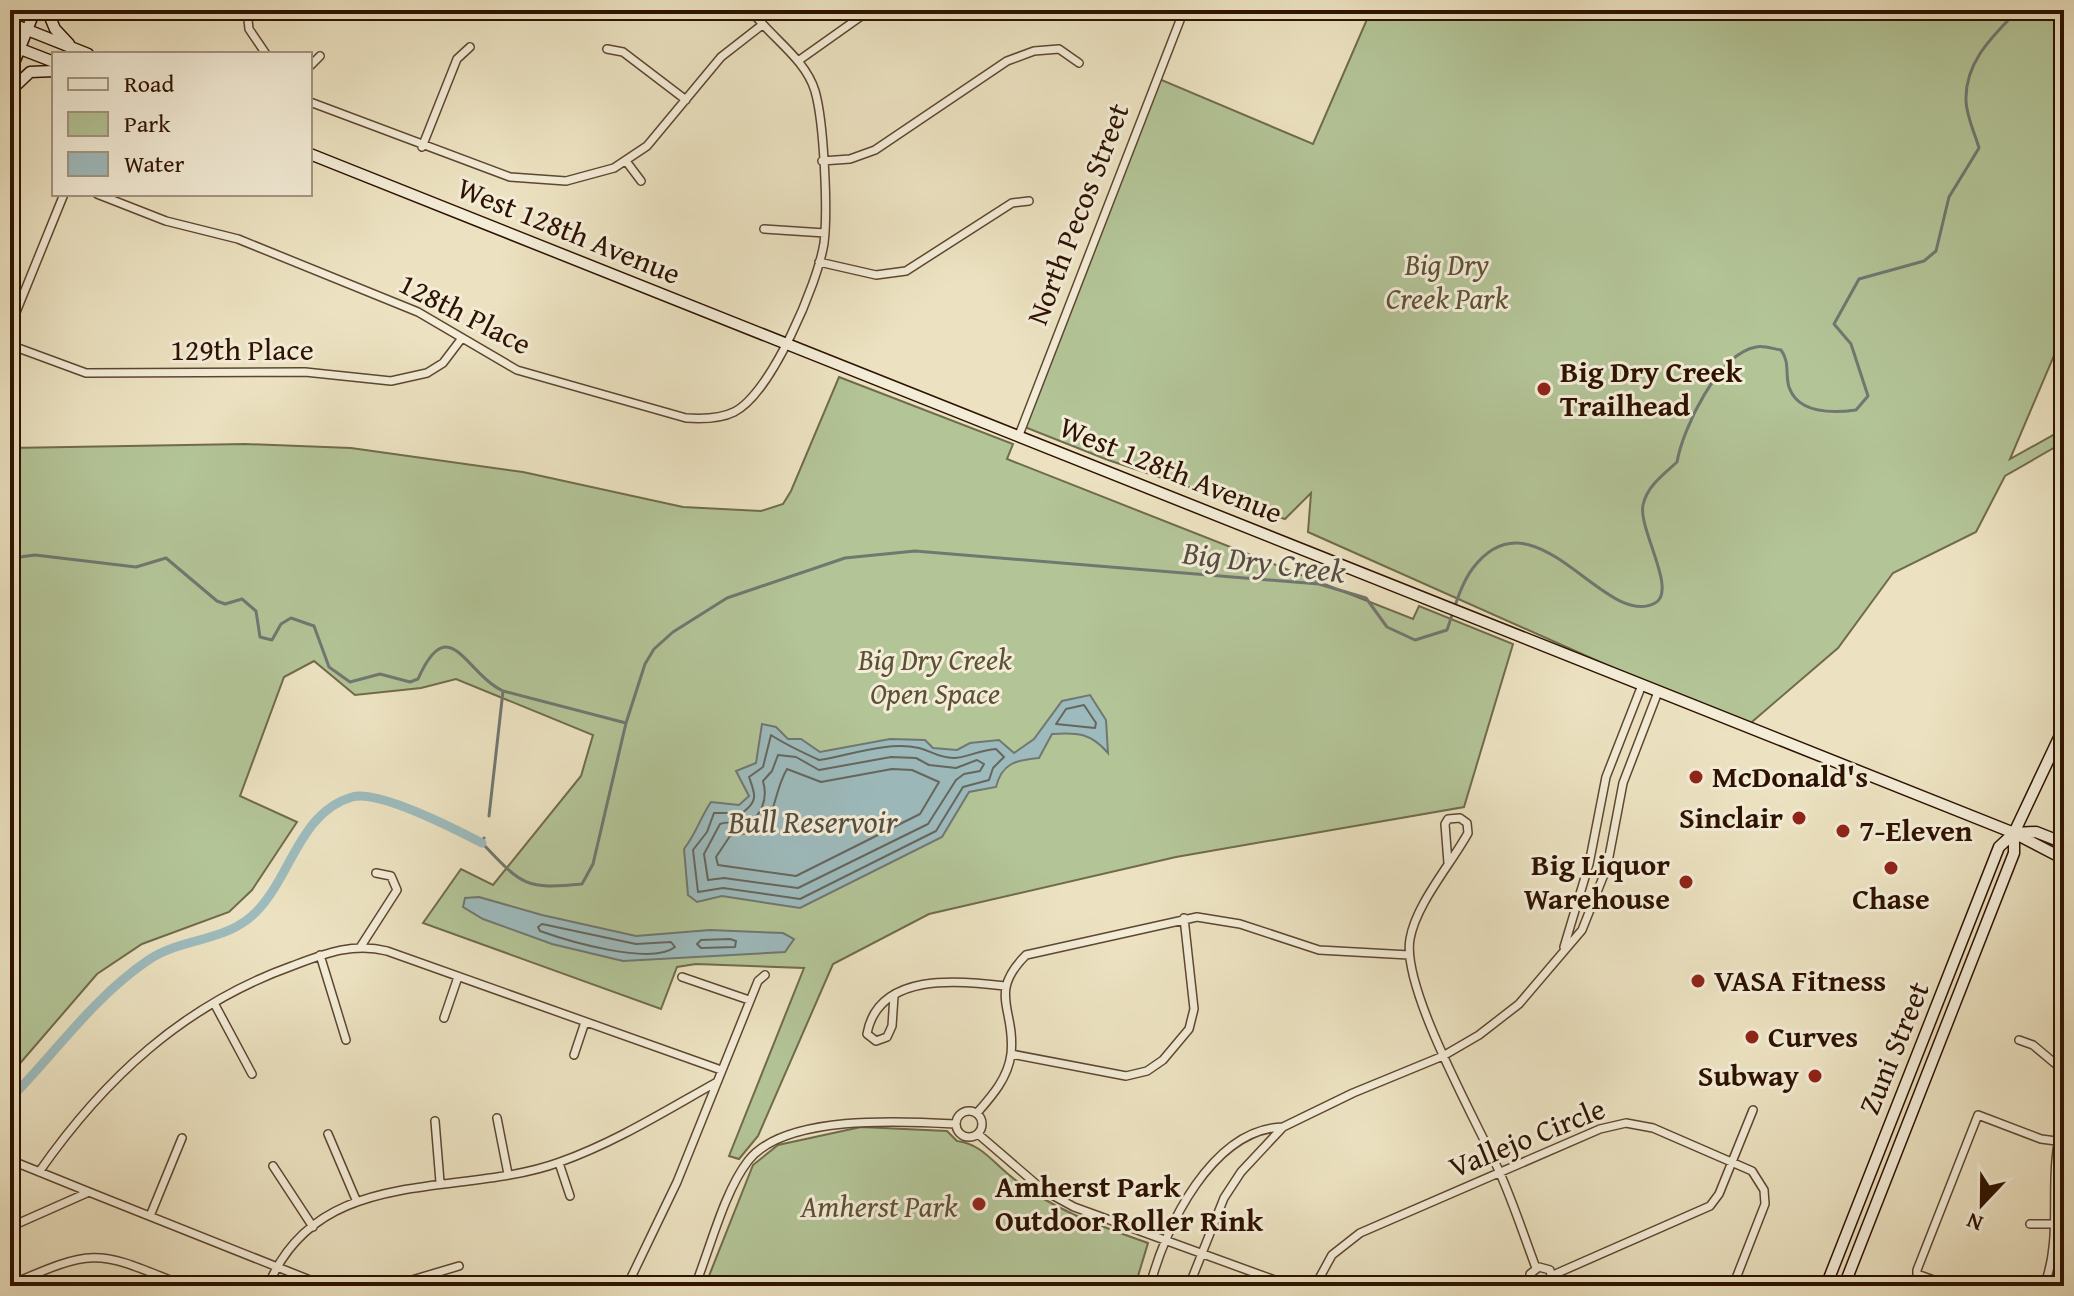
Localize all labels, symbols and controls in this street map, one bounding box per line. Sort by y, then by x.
legend [52,52,312,196]
text: Road [124,66,174,101]
street label: North Pecos Street [1014,96,1140,331]
text: Park [124,106,171,141]
text: Water [124,146,185,181]
street label: West 128th Avenue [451,165,688,295]
park label: Big Dry Creek Park [1386,242,1509,320]
street label: 128th Place [392,261,539,365]
street label: 129th Place [170,327,314,371]
place label: Big Dry Creek Trailhead [1560,349,1743,427]
marker: Big Dry Creek Trailhead [1535,380,1553,398]
street label: West 128th Avenue [1053,404,1290,534]
water label: Big Dry Creek [1179,528,1349,595]
park label: Big Dry Creek Open Space [857,637,1012,715]
place label: McDonald's [1712,754,1868,798]
marker: McDonald's [1687,768,1705,786]
place label: Sinclair [1679,795,1783,839]
water label: Bull Reservoir [727,798,899,845]
place label: 7-Eleven [1859,808,1973,852]
marker: Sinclair [1790,809,1808,827]
marker: 7-Eleven [1834,822,1852,840]
place label: Big Liquor Warehouse [1524,842,1670,920]
marker: Chase [1882,859,1900,877]
marker: Big Liquor Warehouse [1677,873,1695,891]
place label: Chase [1852,876,1930,920]
place label: VASA Fitness [1714,958,1886,1002]
marker: VASA Fitness [1689,972,1707,990]
street label: Zuni Street [1846,974,1940,1121]
place label: Curves [1768,1014,1858,1058]
marker: Curves [1743,1028,1761,1046]
place label: Subway [1698,1053,1800,1097]
marker: Subway [1806,1067,1824,1085]
street label: Vallejo Circle [1442,1086,1611,1188]
place label: Amherst Park Outdoor Roller Rink [995,1164,1264,1242]
north arrow [1942,1164,2022,1244]
park label: Amherst Park [799,1184,958,1228]
marker: Amherst Park Outdoor Roller Rink [970,1195,988,1213]
text: N [1961,1205,1987,1240]

